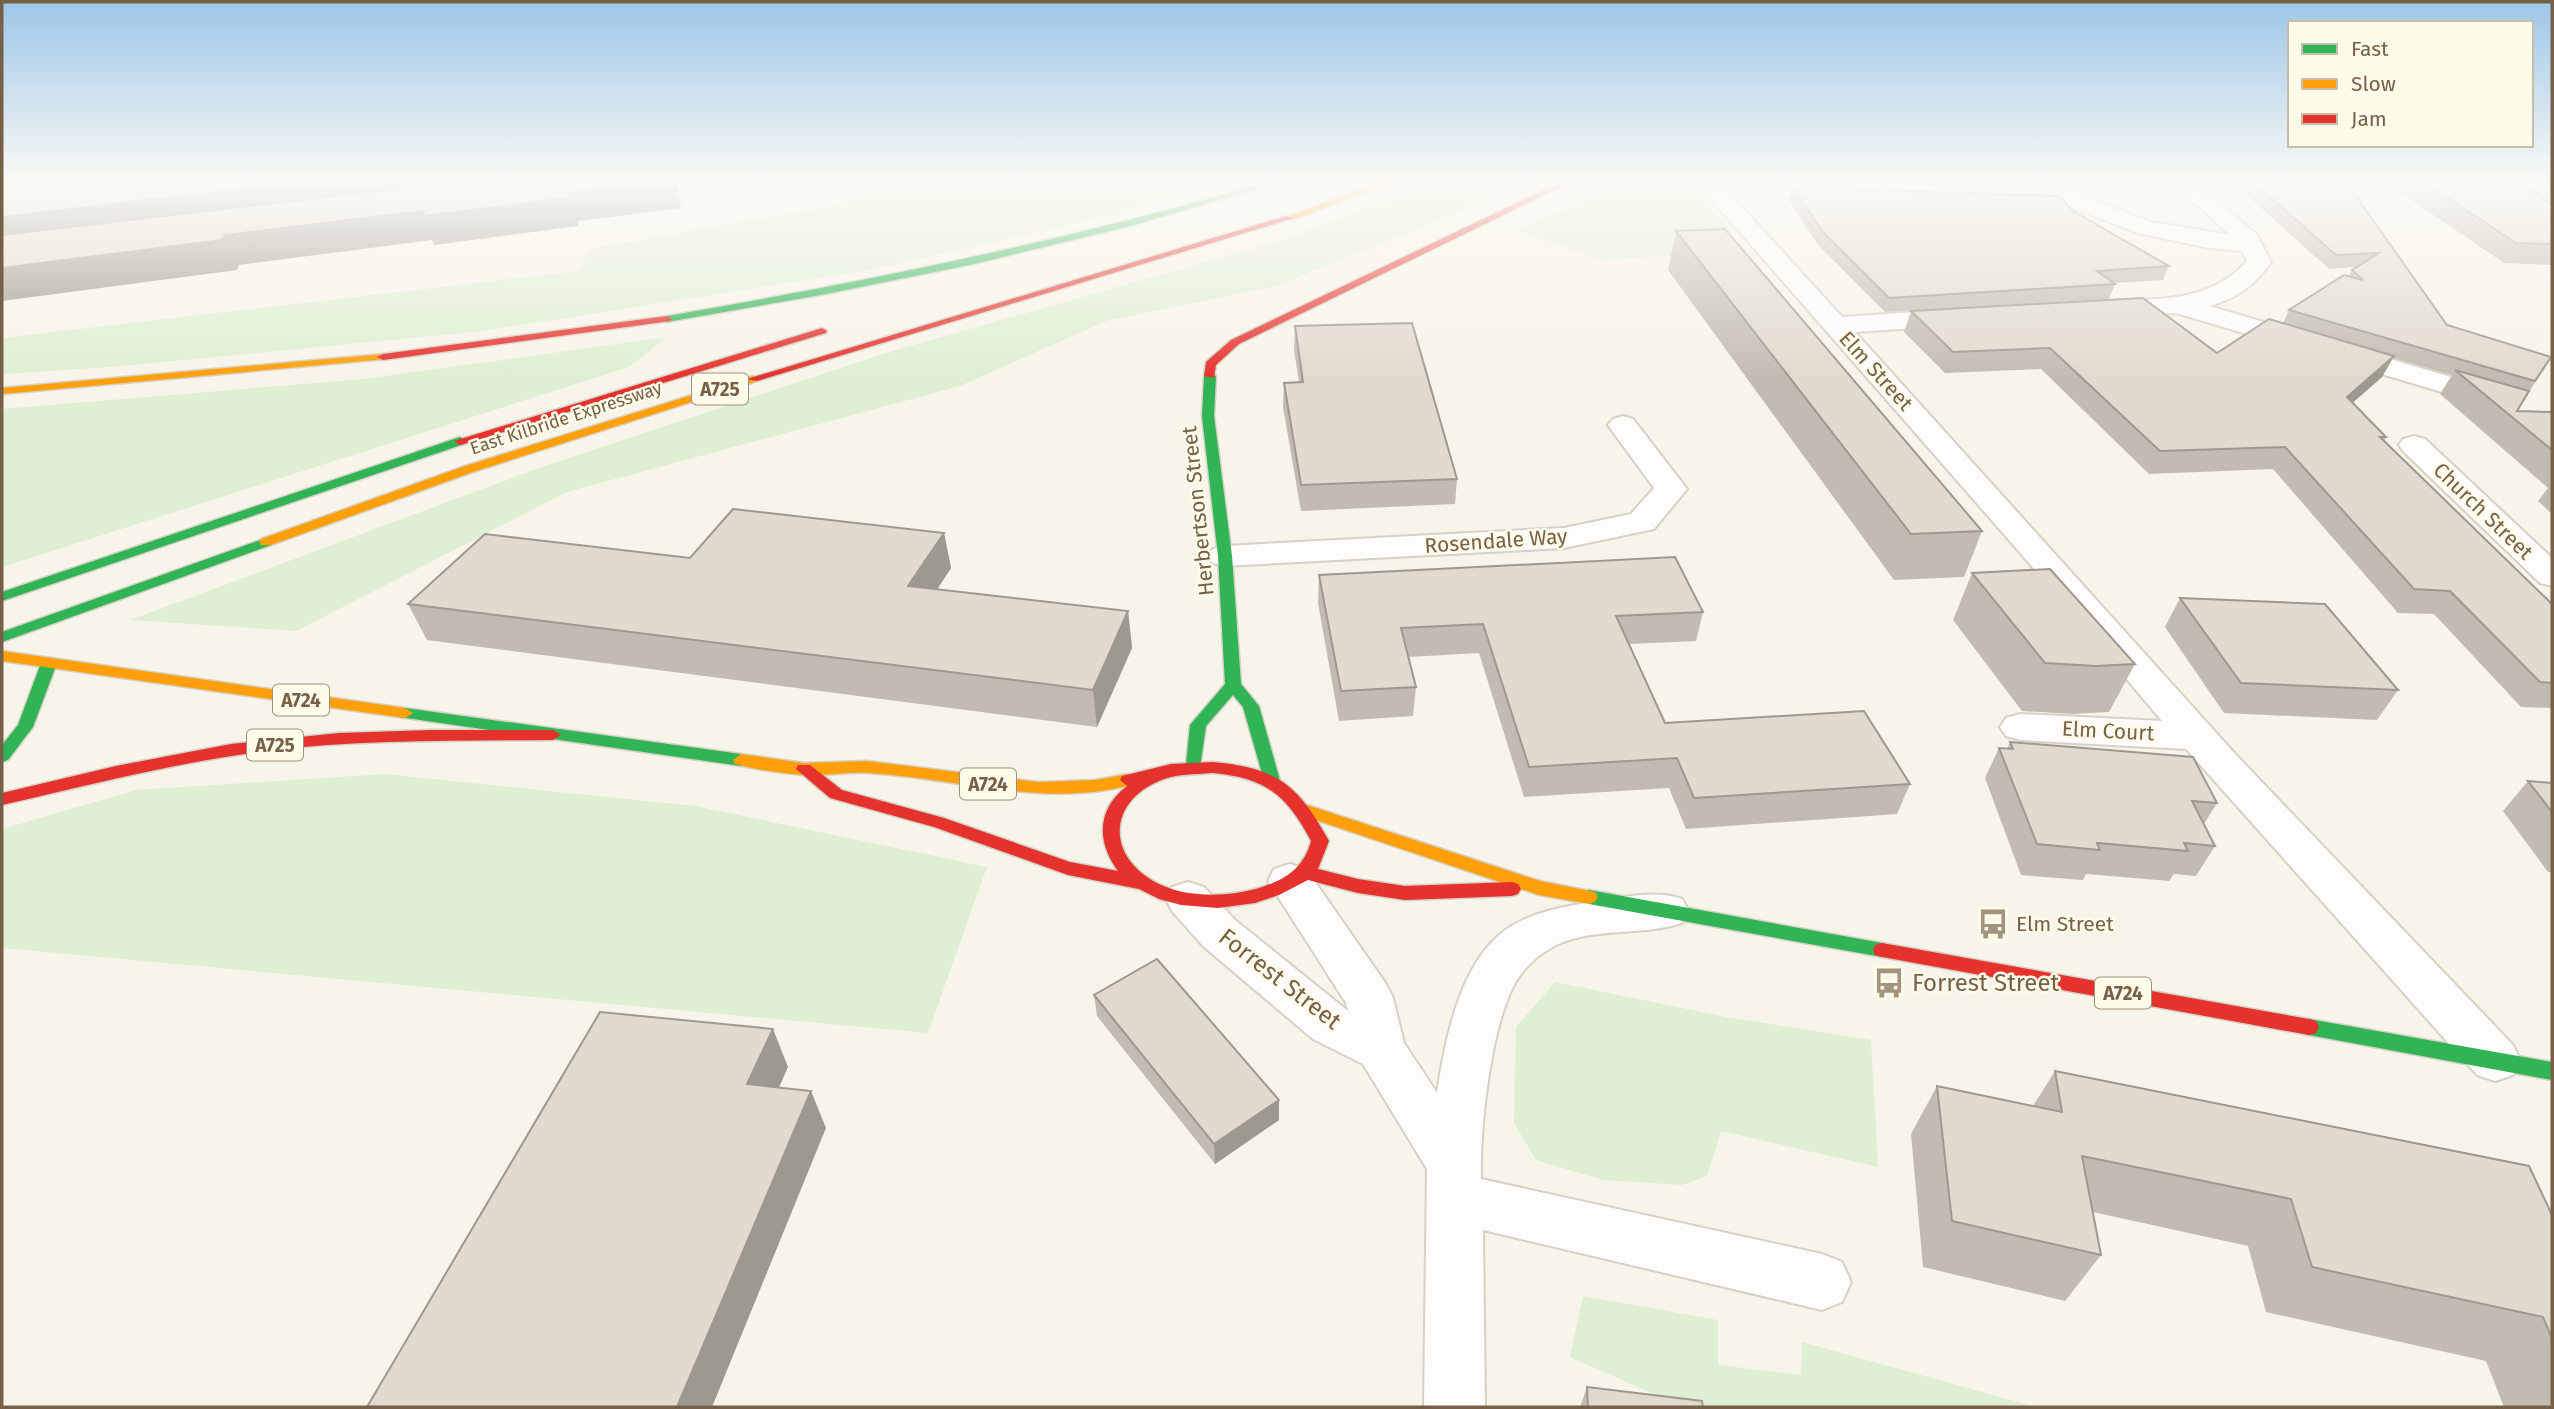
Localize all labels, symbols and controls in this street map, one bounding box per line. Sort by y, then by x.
legend [2288,21,2533,147]
text: Fast [2351,36,2389,62]
text: Slow [2351,71,2396,97]
text: Jam [2351,106,2387,132]
street label: Elm Street [1834,326,1919,416]
road number: A725 [692,374,748,404]
street label: East Kilbride Expressway [467,377,665,459]
street label: Herbertson Street [1176,425,1220,597]
street label: Church Street [2428,457,2539,565]
street label: Rosendale Way [1424,523,1569,559]
road number: A724 [273,684,329,716]
street label: Elm Court [2061,716,2155,746]
road number: A725 [247,730,303,760]
road number: A724 [960,768,1016,800]
bus stop icon: Elm Street [1976,907,2010,941]
place label: Elm Street [2016,911,2114,937]
street label: Forrest Street [1213,923,1347,1036]
bus stop icon: Forrest Street [1872,966,1906,1000]
place label: Forrest Street [1912,969,2060,997]
road number: A724 [2095,978,2151,1009]

